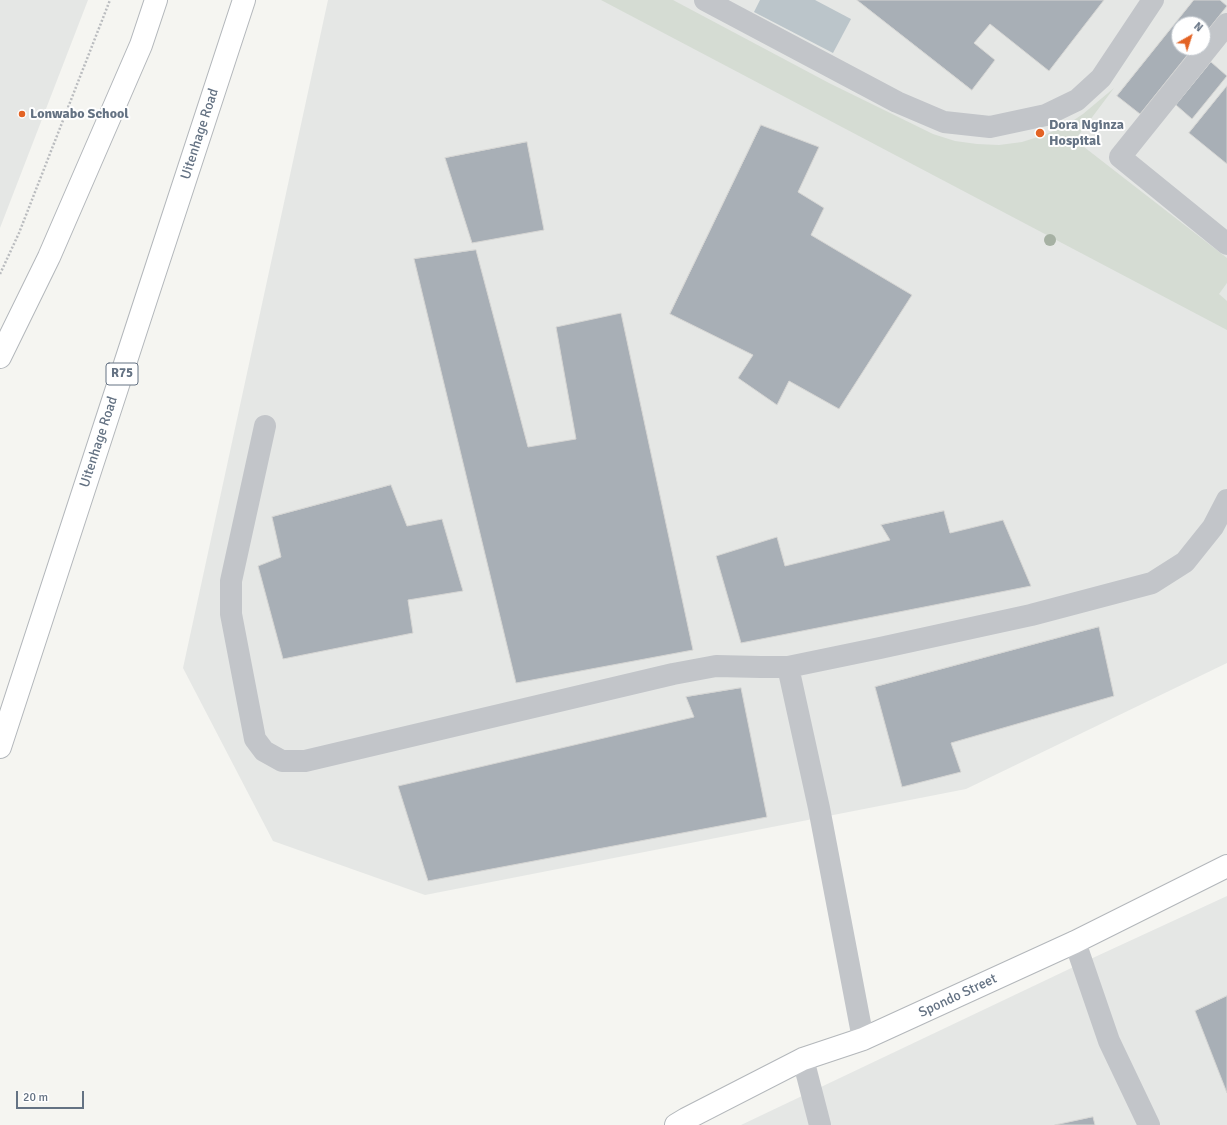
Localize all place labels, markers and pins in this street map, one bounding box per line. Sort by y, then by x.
place label: Lonwabo School [30,106,129,122]
marker: Lonwabo School [17,109,27,119]
place label: Dora Nginza Hospital [1049,117,1124,150]
marker: Dora Nginza Hospital [1034,127,1046,139]

